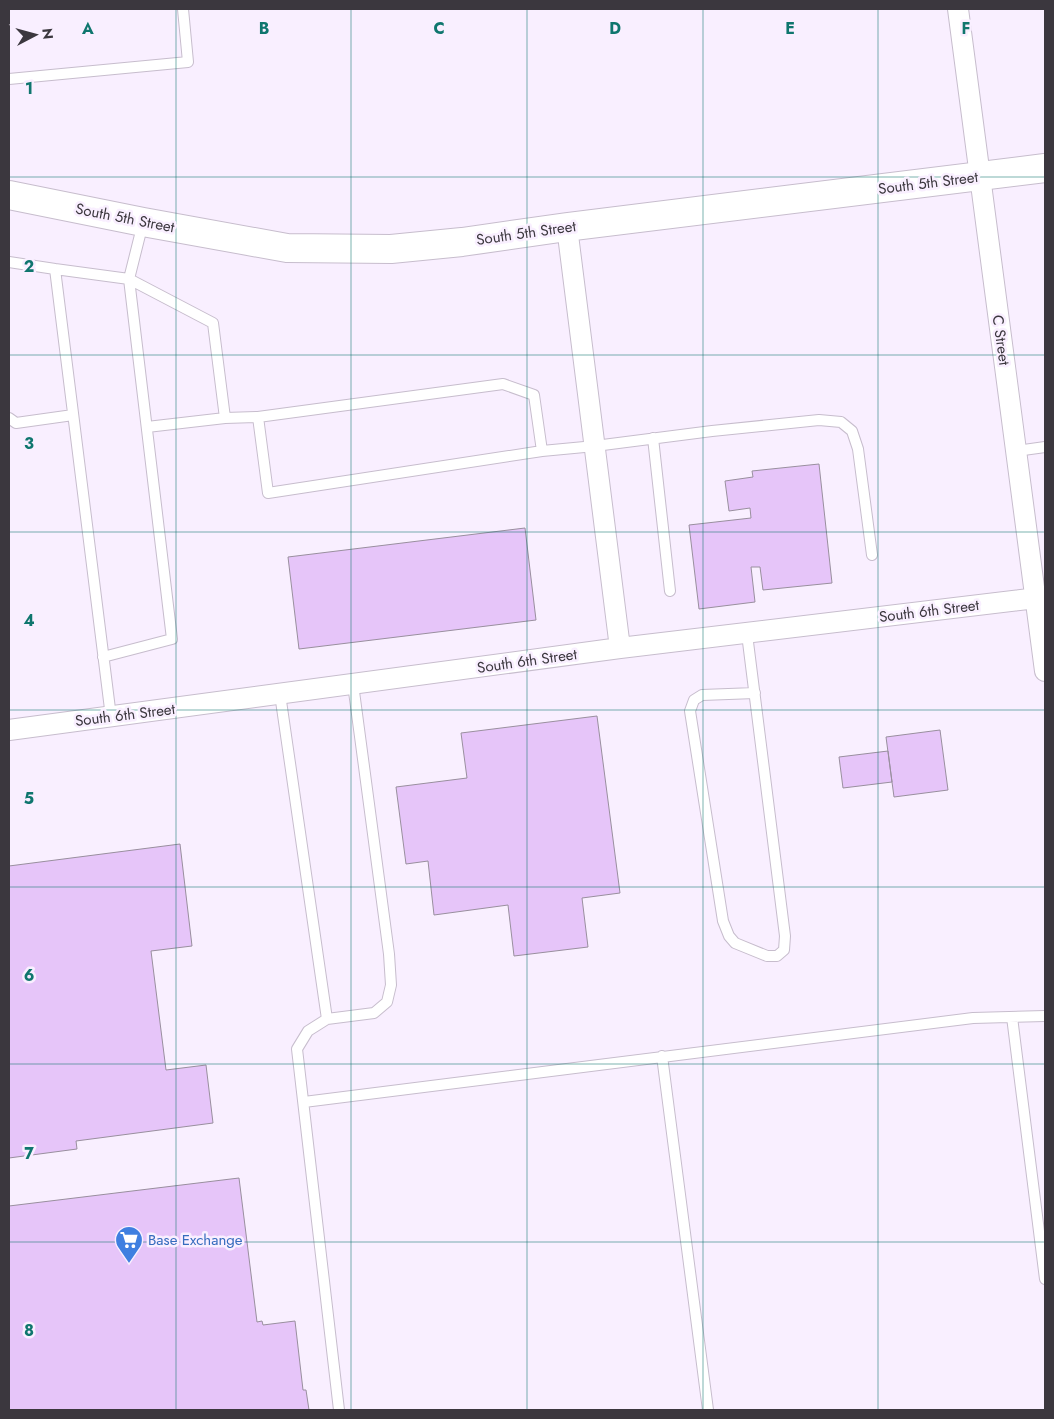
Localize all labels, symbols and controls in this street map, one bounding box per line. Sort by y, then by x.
north arrow [10,10,60,60]
text: A [81,17,94,40]
text: B [259,17,269,40]
text: C [433,17,445,40]
text: D [609,17,621,40]
text: E [785,17,795,40]
text: F [962,17,970,40]
text: N [37,27,58,40]
text: 1 [25,77,33,100]
street label: South 5th Street [877,166,980,200]
street label: South 5th Street [74,198,177,238]
street label: South 5th Street [475,215,578,251]
text: 2 [24,255,34,278]
street label: C Street [987,313,1015,367]
text: 3 [24,432,34,455]
street label: South 6th Street [878,594,981,628]
text: 4 [23,609,35,632]
street label: South 6th Street [476,643,579,679]
street label: South 6th Street [74,698,177,732]
text: 5 [24,787,34,810]
text: 6 [24,964,34,987]
text: 7 [24,1142,34,1165]
supermarket icon: Base Exchange [114,1225,144,1264]
place label: Base Exchange [148,1229,243,1251]
text: 8 [24,1319,34,1342]

